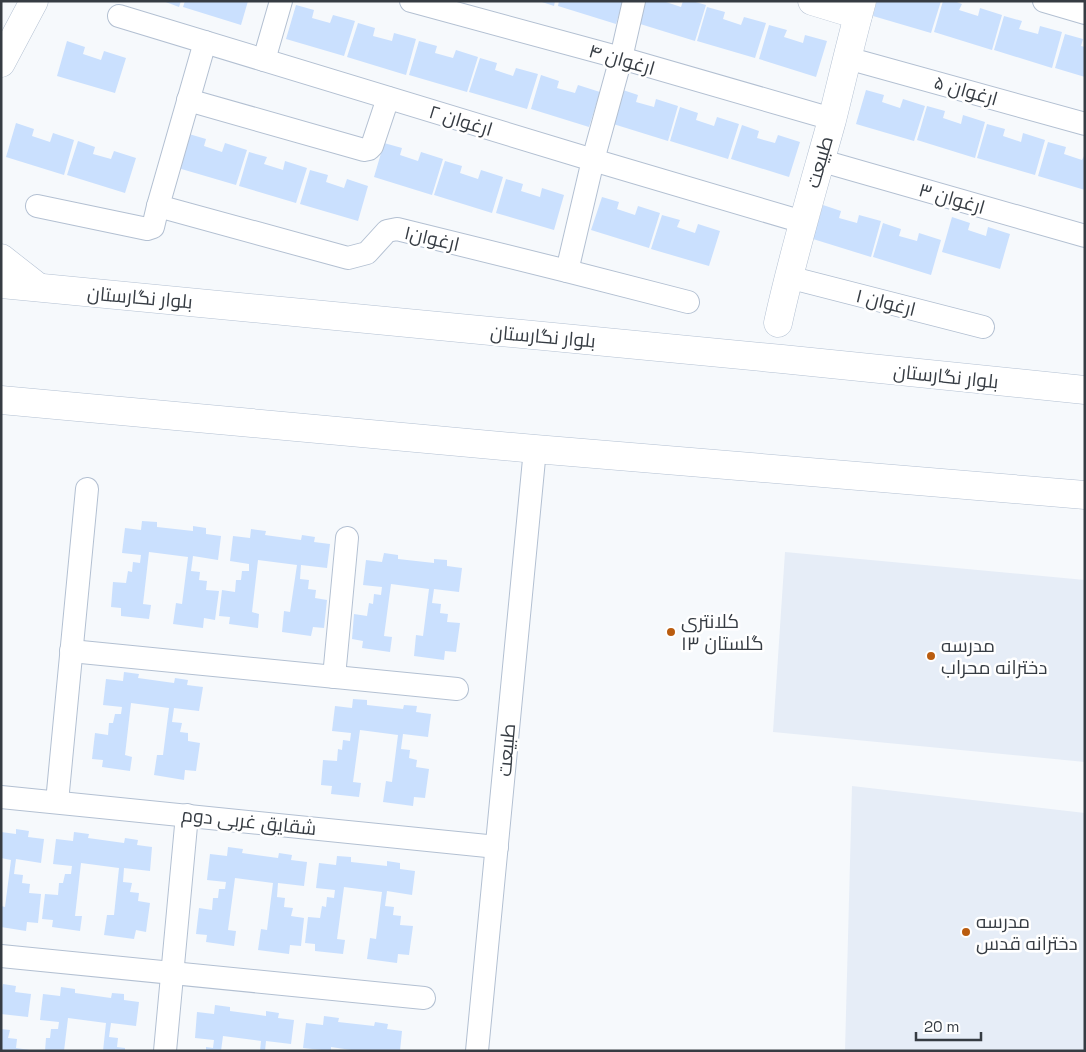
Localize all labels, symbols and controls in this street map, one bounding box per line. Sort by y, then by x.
street label: ارغوان ۴ [586,38,658,81]
street label: ارغوان ۵ [931,69,1001,112]
street label: ارغوان ۲ [426,99,496,142]
street label: طبیعت [800,133,839,191]
street label: ارغوان ۳ [916,177,988,220]
street label: ارغوان۱ [402,220,462,257]
street label: بلوار نگارستان [86,280,194,315]
street label: ارغوان ۱ [853,283,918,322]
street label: بلوار نگارستان [489,319,597,354]
street label: بلوار نگارستان [892,359,1000,394]
place label: کلانتری ۱۳ گلستان [681,609,763,656]
marker: کلانتری ۱۳ گلستان [665,626,677,638]
place label: مدرسه دخترانه محراب [941,633,1048,680]
marker: مدرسه دخترانه محراب [925,650,937,662]
street label: طبیعت [492,723,521,777]
street label: شقایق غربی دوم [180,802,318,842]
place label: مدرسه دخترانه قدس [976,909,1078,956]
marker: مدرسه دخترانه قدس [960,926,972,938]
scale bar [916,1010,981,1042]
text: 20 m [924,1017,959,1036]

